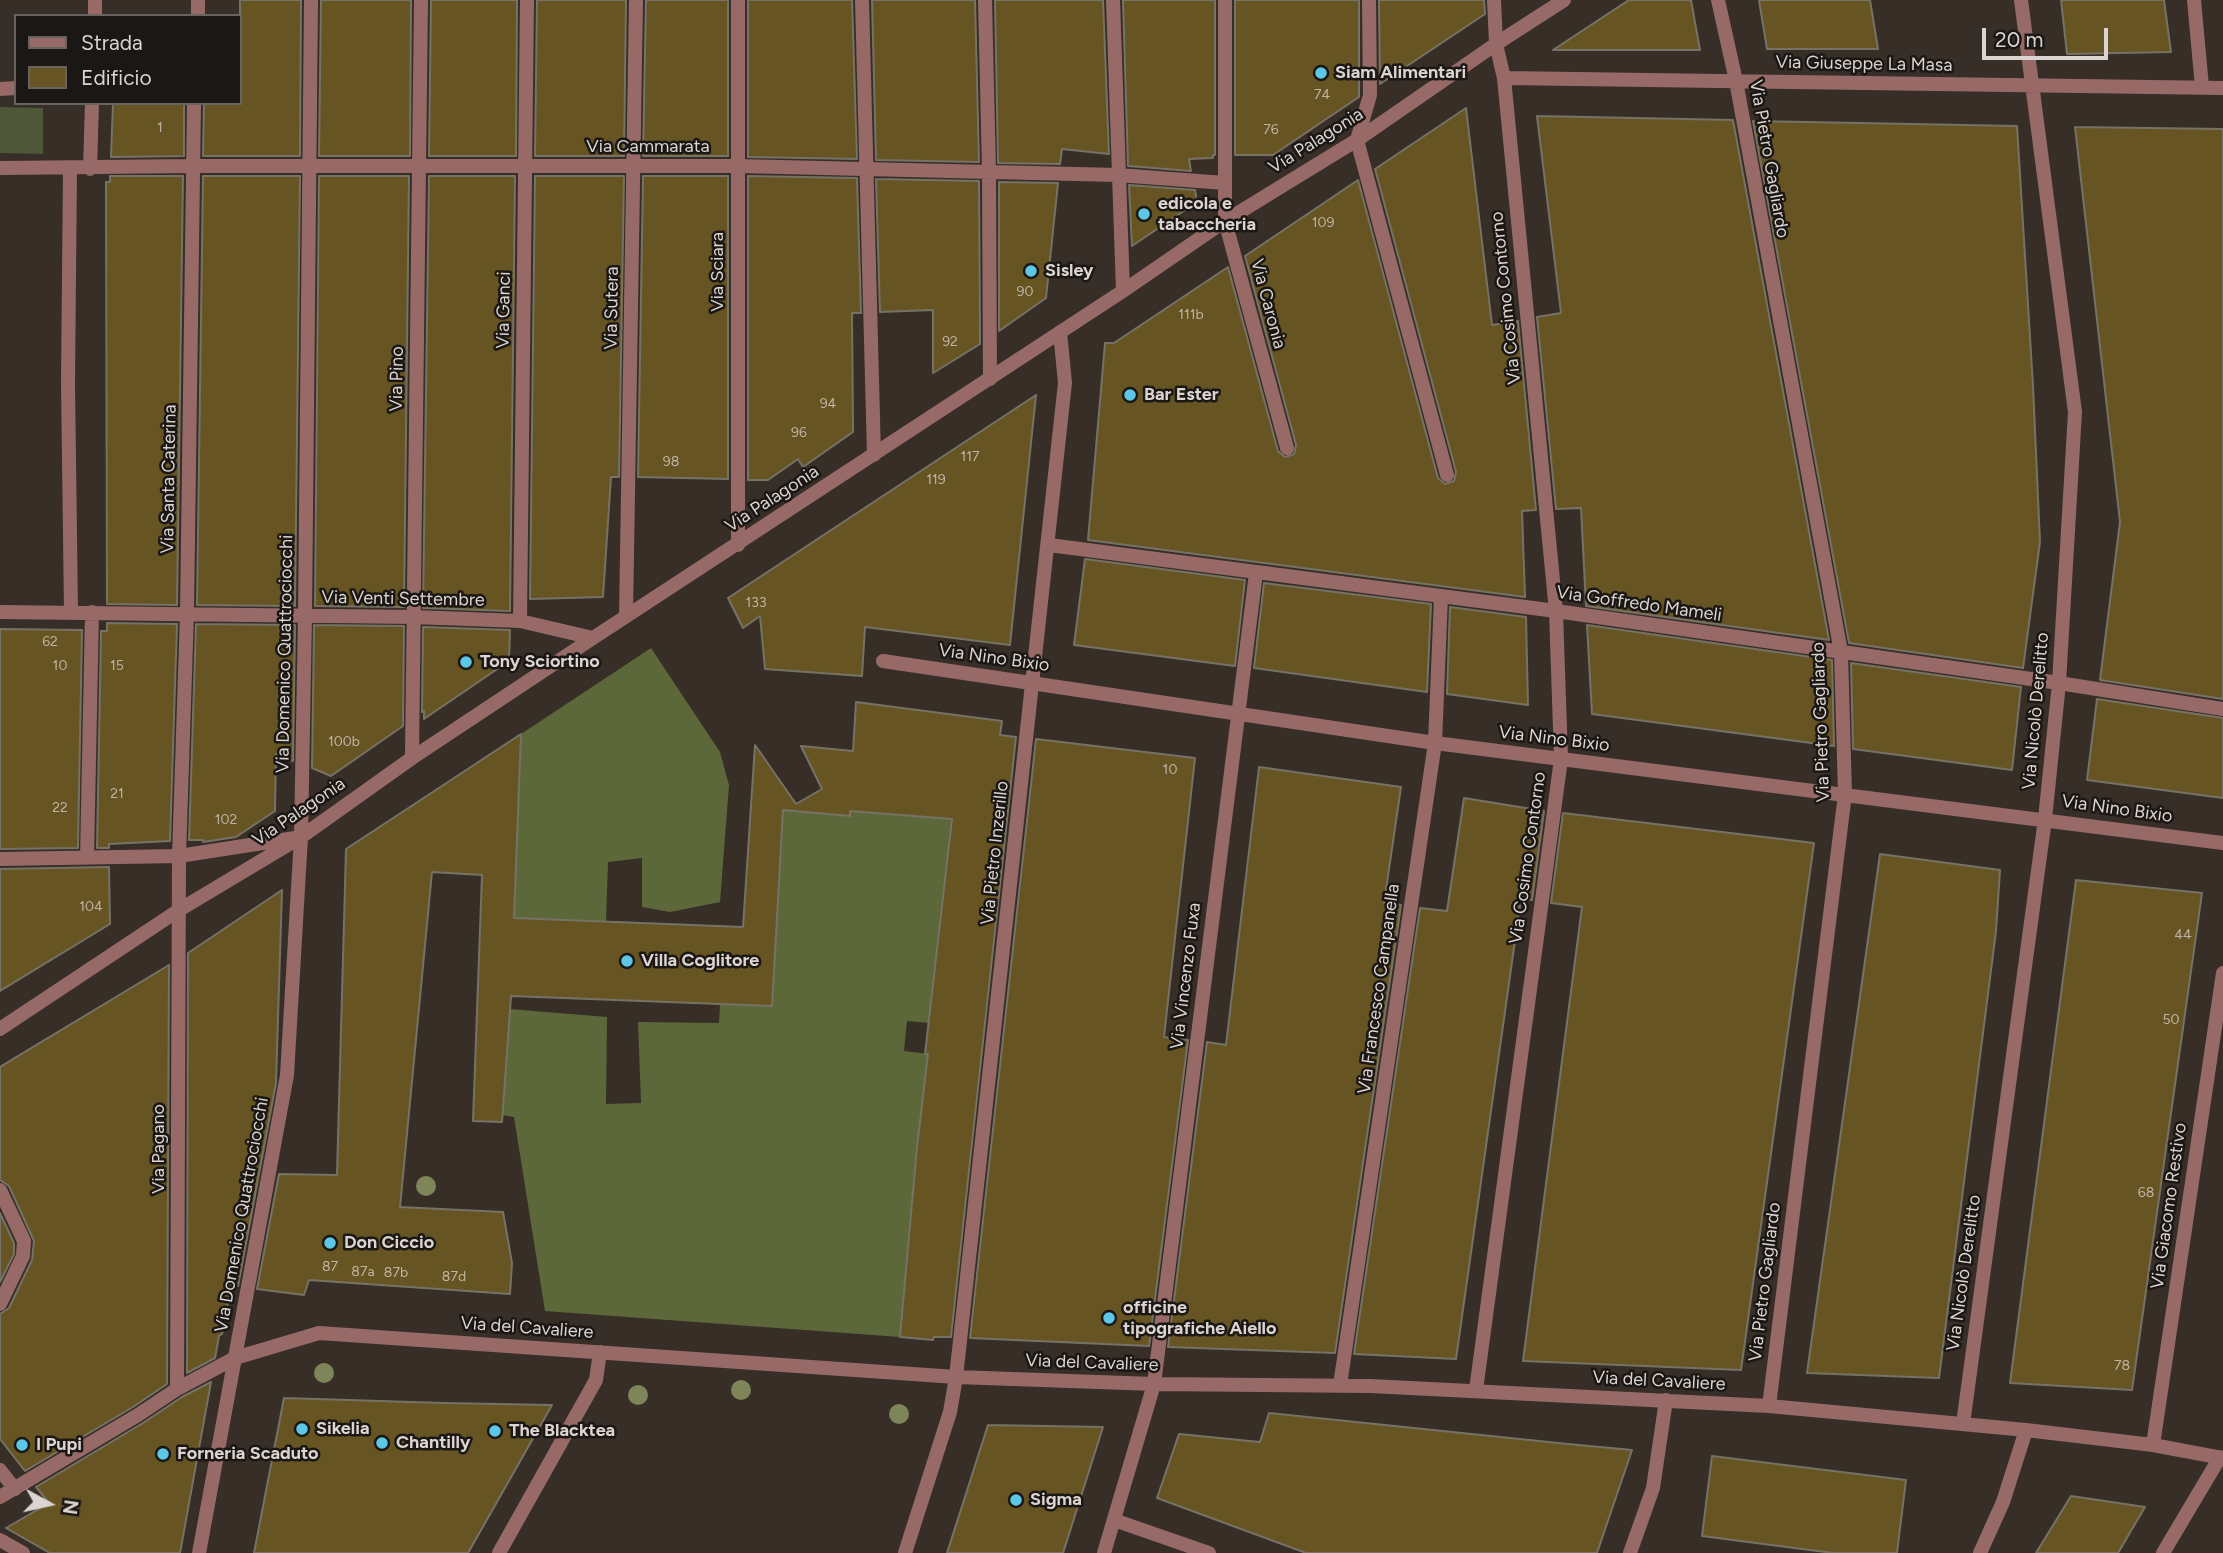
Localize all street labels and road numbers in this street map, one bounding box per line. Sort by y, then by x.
street label: Via Giuseppe La Masa [1775,52,1953,76]
street label: Via Pietro Gagliardo [1744,78,1794,240]
street label: Via Palagonia [1265,103,1367,179]
street label: Via Cammarata [586,136,710,158]
street label: Via Cosimo Contorno [1486,211,1526,385]
street label: Via Sciara [707,232,729,312]
street label: Via Caronia [1246,257,1290,351]
street label: Via Sutera [600,266,624,350]
street label: Via Ganci [493,271,515,349]
street label: Via Pino [386,346,408,412]
street label: Via Santa Caterina [157,404,181,554]
street label: Via Palagonia [721,461,823,537]
street label: Via Domenico Quattrociocchi [272,535,298,773]
street label: Via Goffredo Mameli [1555,582,1723,626]
street label: Via Venti Settembre [321,587,485,611]
street label: Via Nicolò Derelitto [2018,632,2054,790]
street label: Via Nino Bixio [937,640,1051,676]
street label: Via Pietro Gagliardo [1807,642,1835,802]
street label: Via Nino Bixio [1497,721,1611,757]
street label: Via Cosimo Contorno [1505,770,1551,946]
street label: Via Palagonia [249,773,349,851]
street label: Via Pietro Inzerillo [977,780,1013,926]
street label: Via Nino Bixio [2060,791,2174,827]
street label: Via Francesco Campanella [1354,883,1404,1095]
street label: Via Vincenzo Fuxa [1166,901,1206,1051]
street label: Via Domenico Quattrociocchi [211,1096,273,1334]
street label: Via Pagano [148,1104,170,1194]
street label: Via Giacomo Restivo [2147,1121,2191,1291]
street label: Via Nicolò Derelitto [1942,1193,1986,1353]
street label: Via Pietro Gagliardo [1745,1201,1785,1363]
street label: Via del Cavaliere [460,1313,594,1343]
street label: Via del Cavaliere [1025,1350,1159,1376]
street label: Via del Cavaliere [1592,1367,1726,1395]

